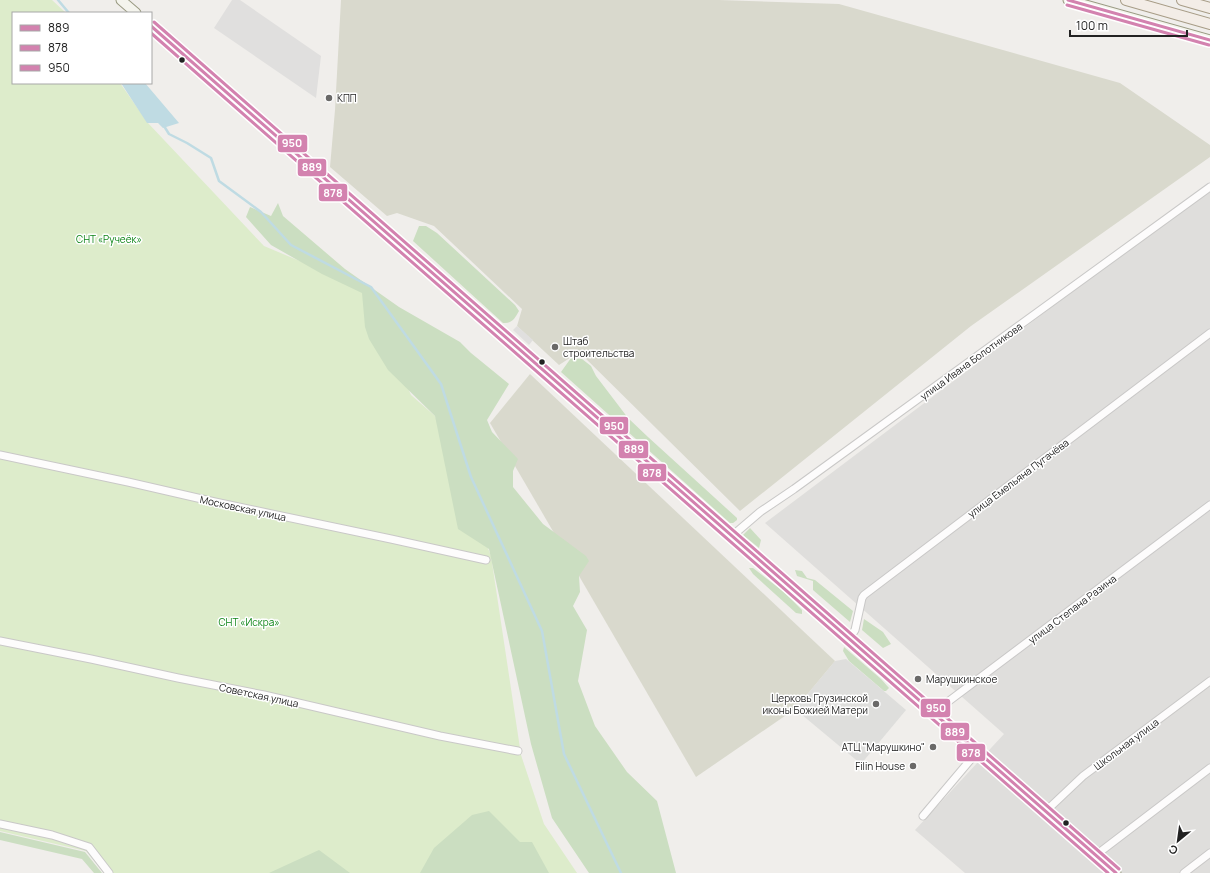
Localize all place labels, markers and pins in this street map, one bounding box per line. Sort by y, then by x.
unlabelled marker [177,55,187,65]
place label: КПП [337,91,357,105]
marker: КПП [324,93,334,103]
place label: Штаб строительства [563,334,634,360]
marker: Штаб строительства [550,342,560,352]
unlabelled marker [537,357,547,367]
place label: Марушкинское [926,672,997,686]
marker: Марушкинское [913,674,923,684]
place label: Церковь Грузинской иконы Божией Матери [762,691,868,717]
marker: Церковь Грузинской иконы Божией Матери [871,699,881,709]
place label: АТЦ "Марушкино" [842,740,925,754]
marker: АТЦ "Марушкино" [928,742,938,752]
place label: Filin House [855,759,905,773]
marker: Filin House [908,761,918,771]
unlabelled marker [1061,818,1071,828]

